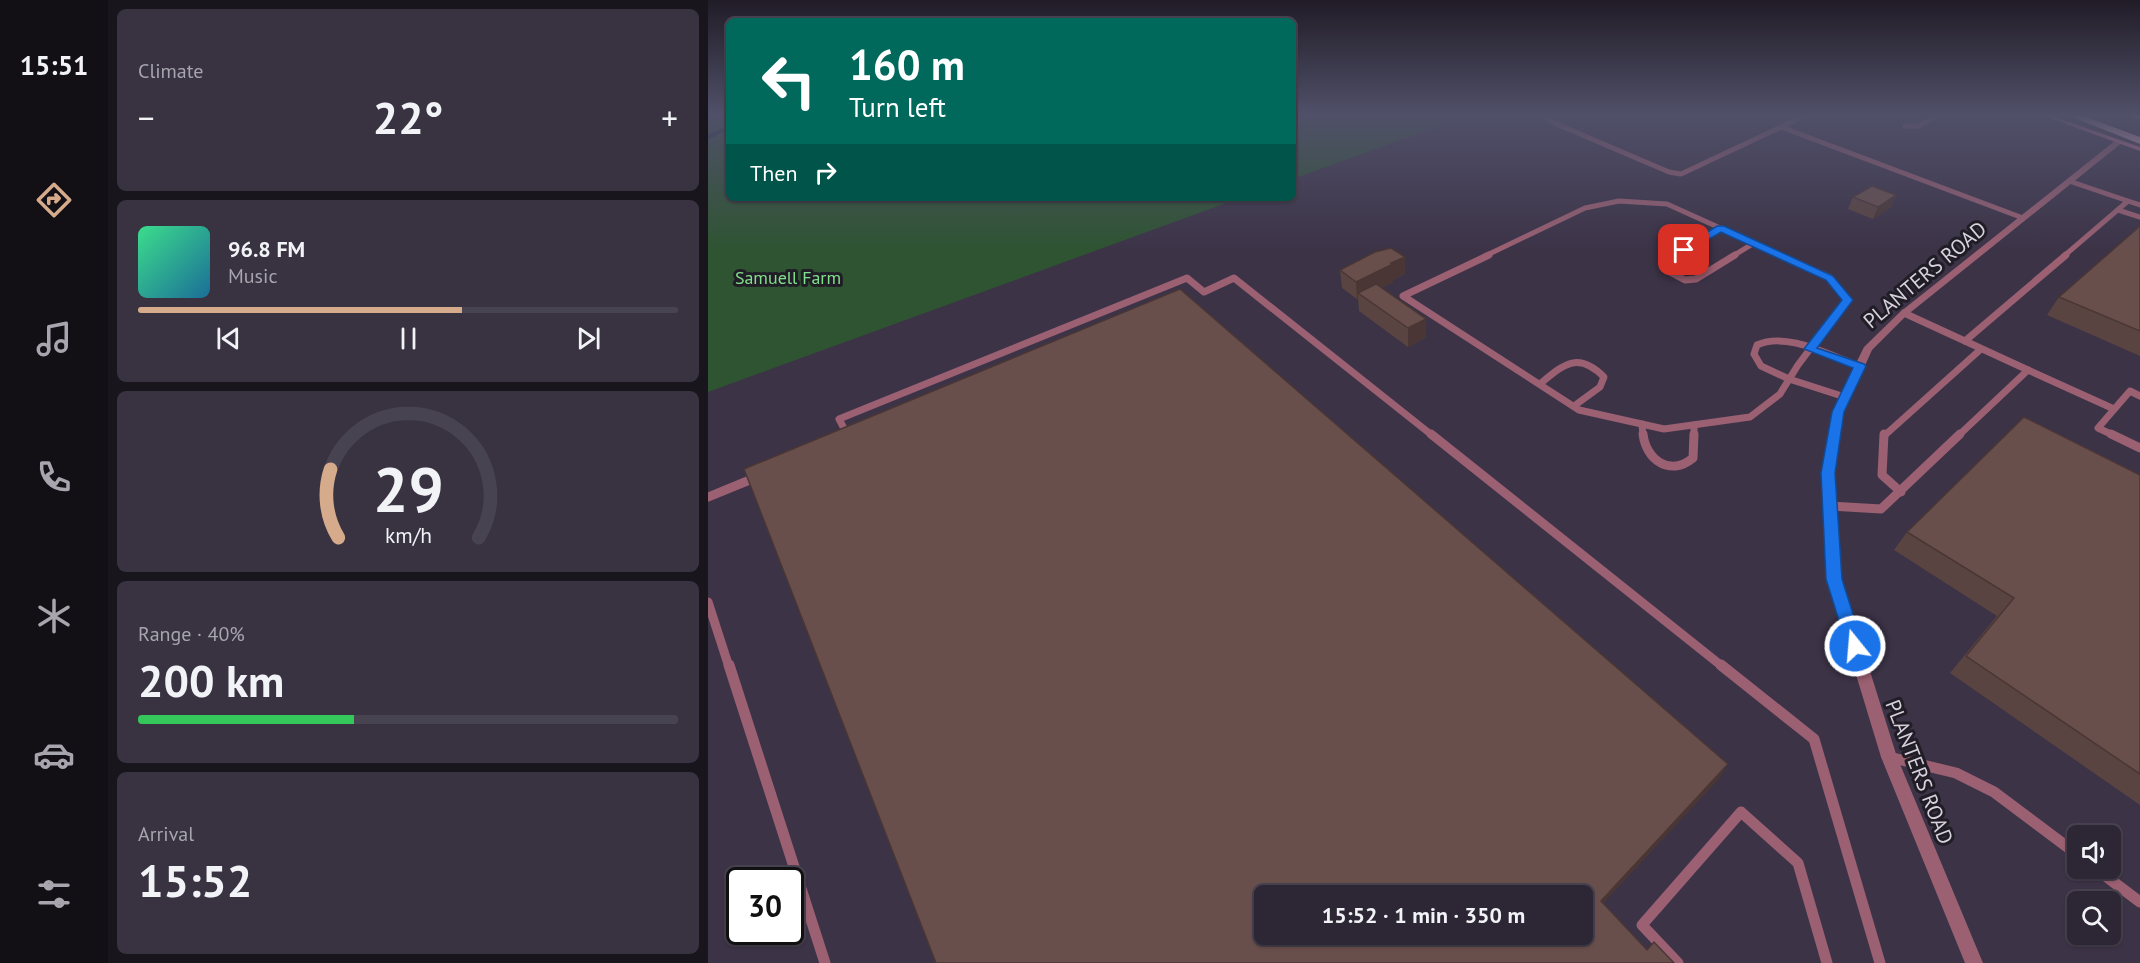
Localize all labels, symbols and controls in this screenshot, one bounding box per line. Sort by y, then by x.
text: 160 m [849,37,965,92]
icon: left [750,42,828,120]
text: 15:51 [20,48,88,82]
text: Climate [138,58,204,84]
text: 22° [373,88,443,146]
text: Turn left [849,90,946,124]
text: − [138,96,155,139]
text: + [661,96,678,139]
icon: right [809,156,842,189]
text: Then [750,159,797,187]
icon: directions [33,179,75,221]
street label: PLANTERS ROAD [1858,215,1992,334]
pin [1658,224,1709,275]
icon: arrive [1667,233,1700,266]
text: 96.8 FM [228,235,305,263]
text: Music [228,263,277,289]
park label: Samuell Farm [735,266,841,289]
icon: music [33,318,75,360]
icon: previous [212,322,245,355]
icon: pause [392,322,425,355]
icon: next [572,322,605,355]
text: 29 [373,449,443,530]
icon: phone [33,456,75,498]
text: km/h [384,522,431,550]
icon: climate [33,595,75,637]
position arrow [1823,614,1887,678]
text: Range · 40% [138,621,245,647]
text: 200 km [138,651,284,709]
street label: PLANTERS ROAD [1879,696,1959,848]
icon: car [33,734,75,776]
text: Arrival [138,821,194,847]
map controls [2067,825,2121,945]
button: sound [2067,825,2121,879]
text: 15:52 [138,851,252,909]
speed limit sign: 30 [726,867,804,945]
icon: filters [33,873,75,915]
button: search [2067,891,2121,945]
text: 15:52 · 1 min · 350 m [1322,901,1525,929]

